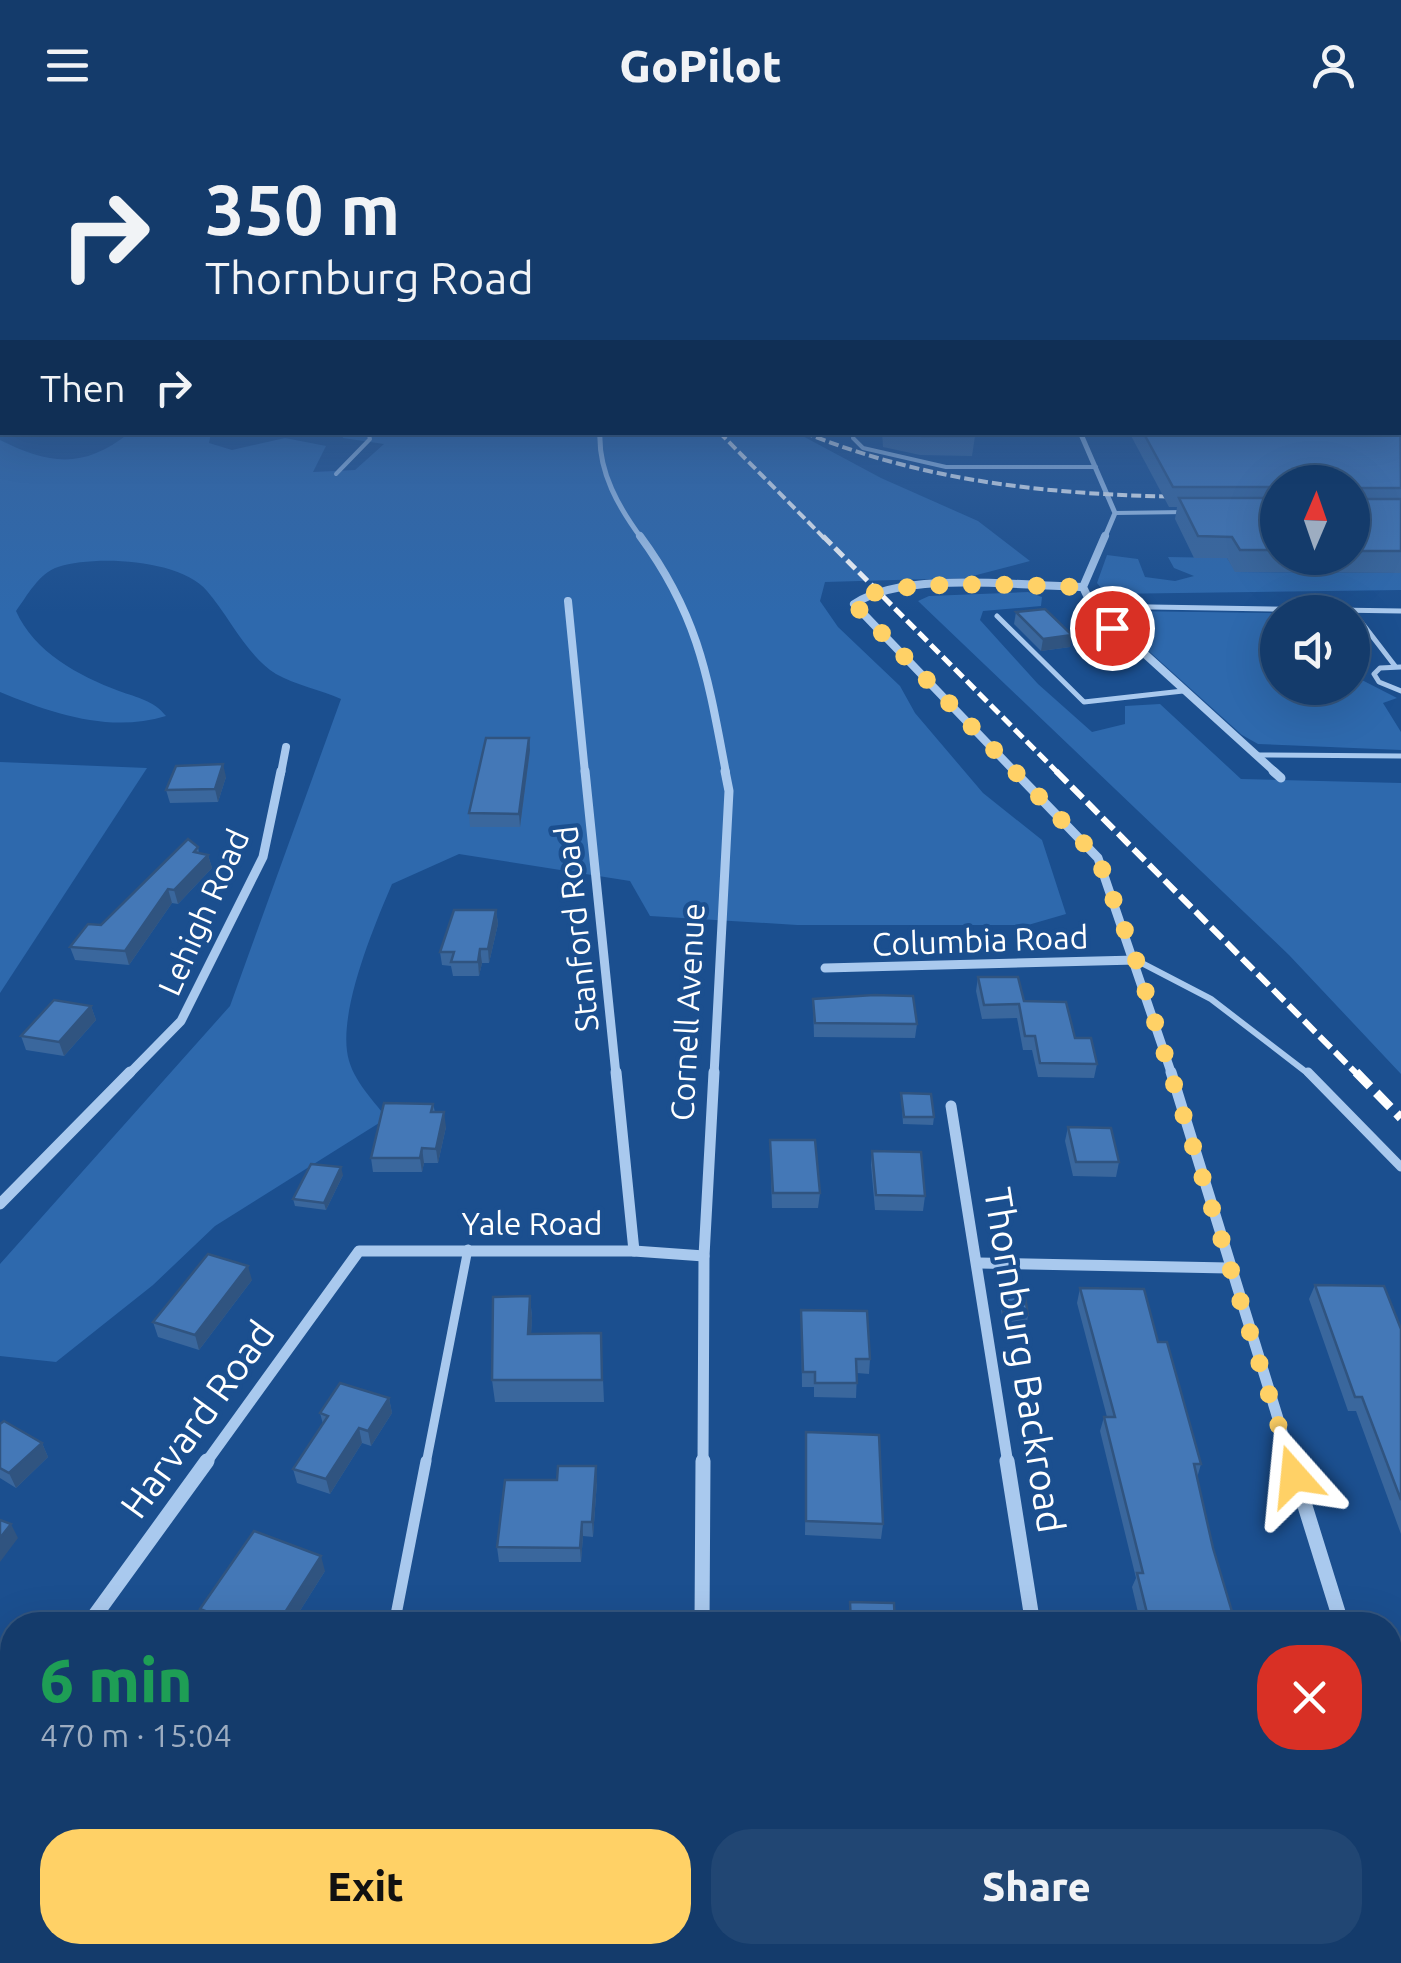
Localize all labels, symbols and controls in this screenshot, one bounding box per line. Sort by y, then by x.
icon: menu [40,38,95,93]
icon: person [1306,38,1361,93]
text: GoPilot [619,40,782,91]
icon: right [40,170,170,300]
text: 350 m [205,170,400,248]
text: Thornburg Road [205,252,534,303]
icon: right [146,360,201,415]
text: Then [40,367,126,409]
north arrow [1260,465,1370,575]
map controls [1260,465,1370,705]
pin [1070,586,1155,671]
button: sound [1260,595,1370,705]
icon: arrive [1085,601,1140,656]
street label: Lehigh Road [150,823,256,1001]
street label: Stanford Road [547,824,605,1034]
street label: Cornell Avenue [663,902,711,1122]
street label: Columbia Road [871,918,1089,962]
street label: Thornburg Backroad [977,1184,1073,1536]
street label: Yale Road [462,1205,603,1241]
street label: Harvard Road [112,1313,282,1525]
position arrow [1242,1424,1346,1528]
button: close [1257,1645,1362,1750]
text: 6 min [40,1646,193,1713]
text: 470 m · 15:04 [40,1717,232,1753]
button: Exit [40,1829,691,1944]
button: Share [711,1829,1362,1944]

